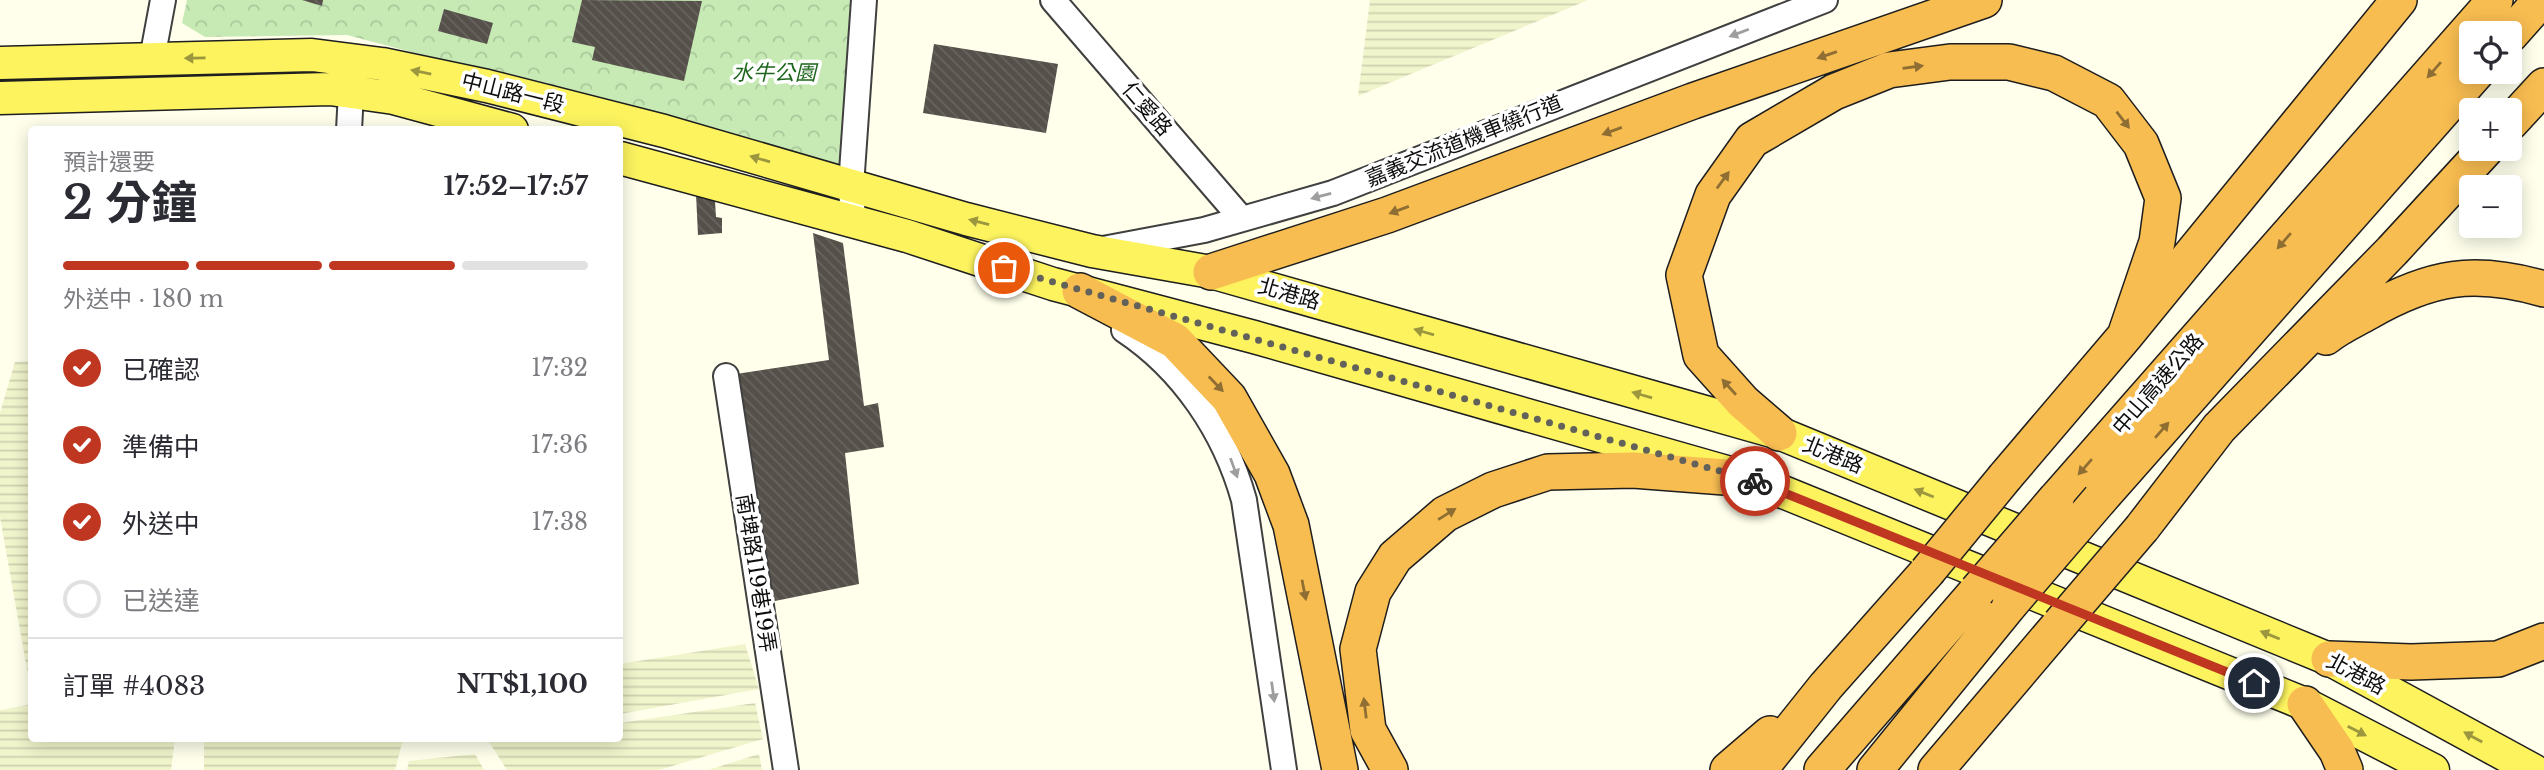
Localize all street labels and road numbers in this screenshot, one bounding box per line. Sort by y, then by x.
street label: 中山路一段 [459,68,567,118]
street label: 仁愛路 [1117,77,1177,141]
street label: 嘉義交流道機車繞行道 [1362,90,1566,192]
street label: 北港路 [1255,273,1323,315]
street label: 中山高速公路 [2107,328,2209,440]
street label: 北港路 [1799,431,1867,479]
street label: 南埤路119巷19弄 [731,492,781,654]
street label: 北港路 [2322,648,2390,700]

